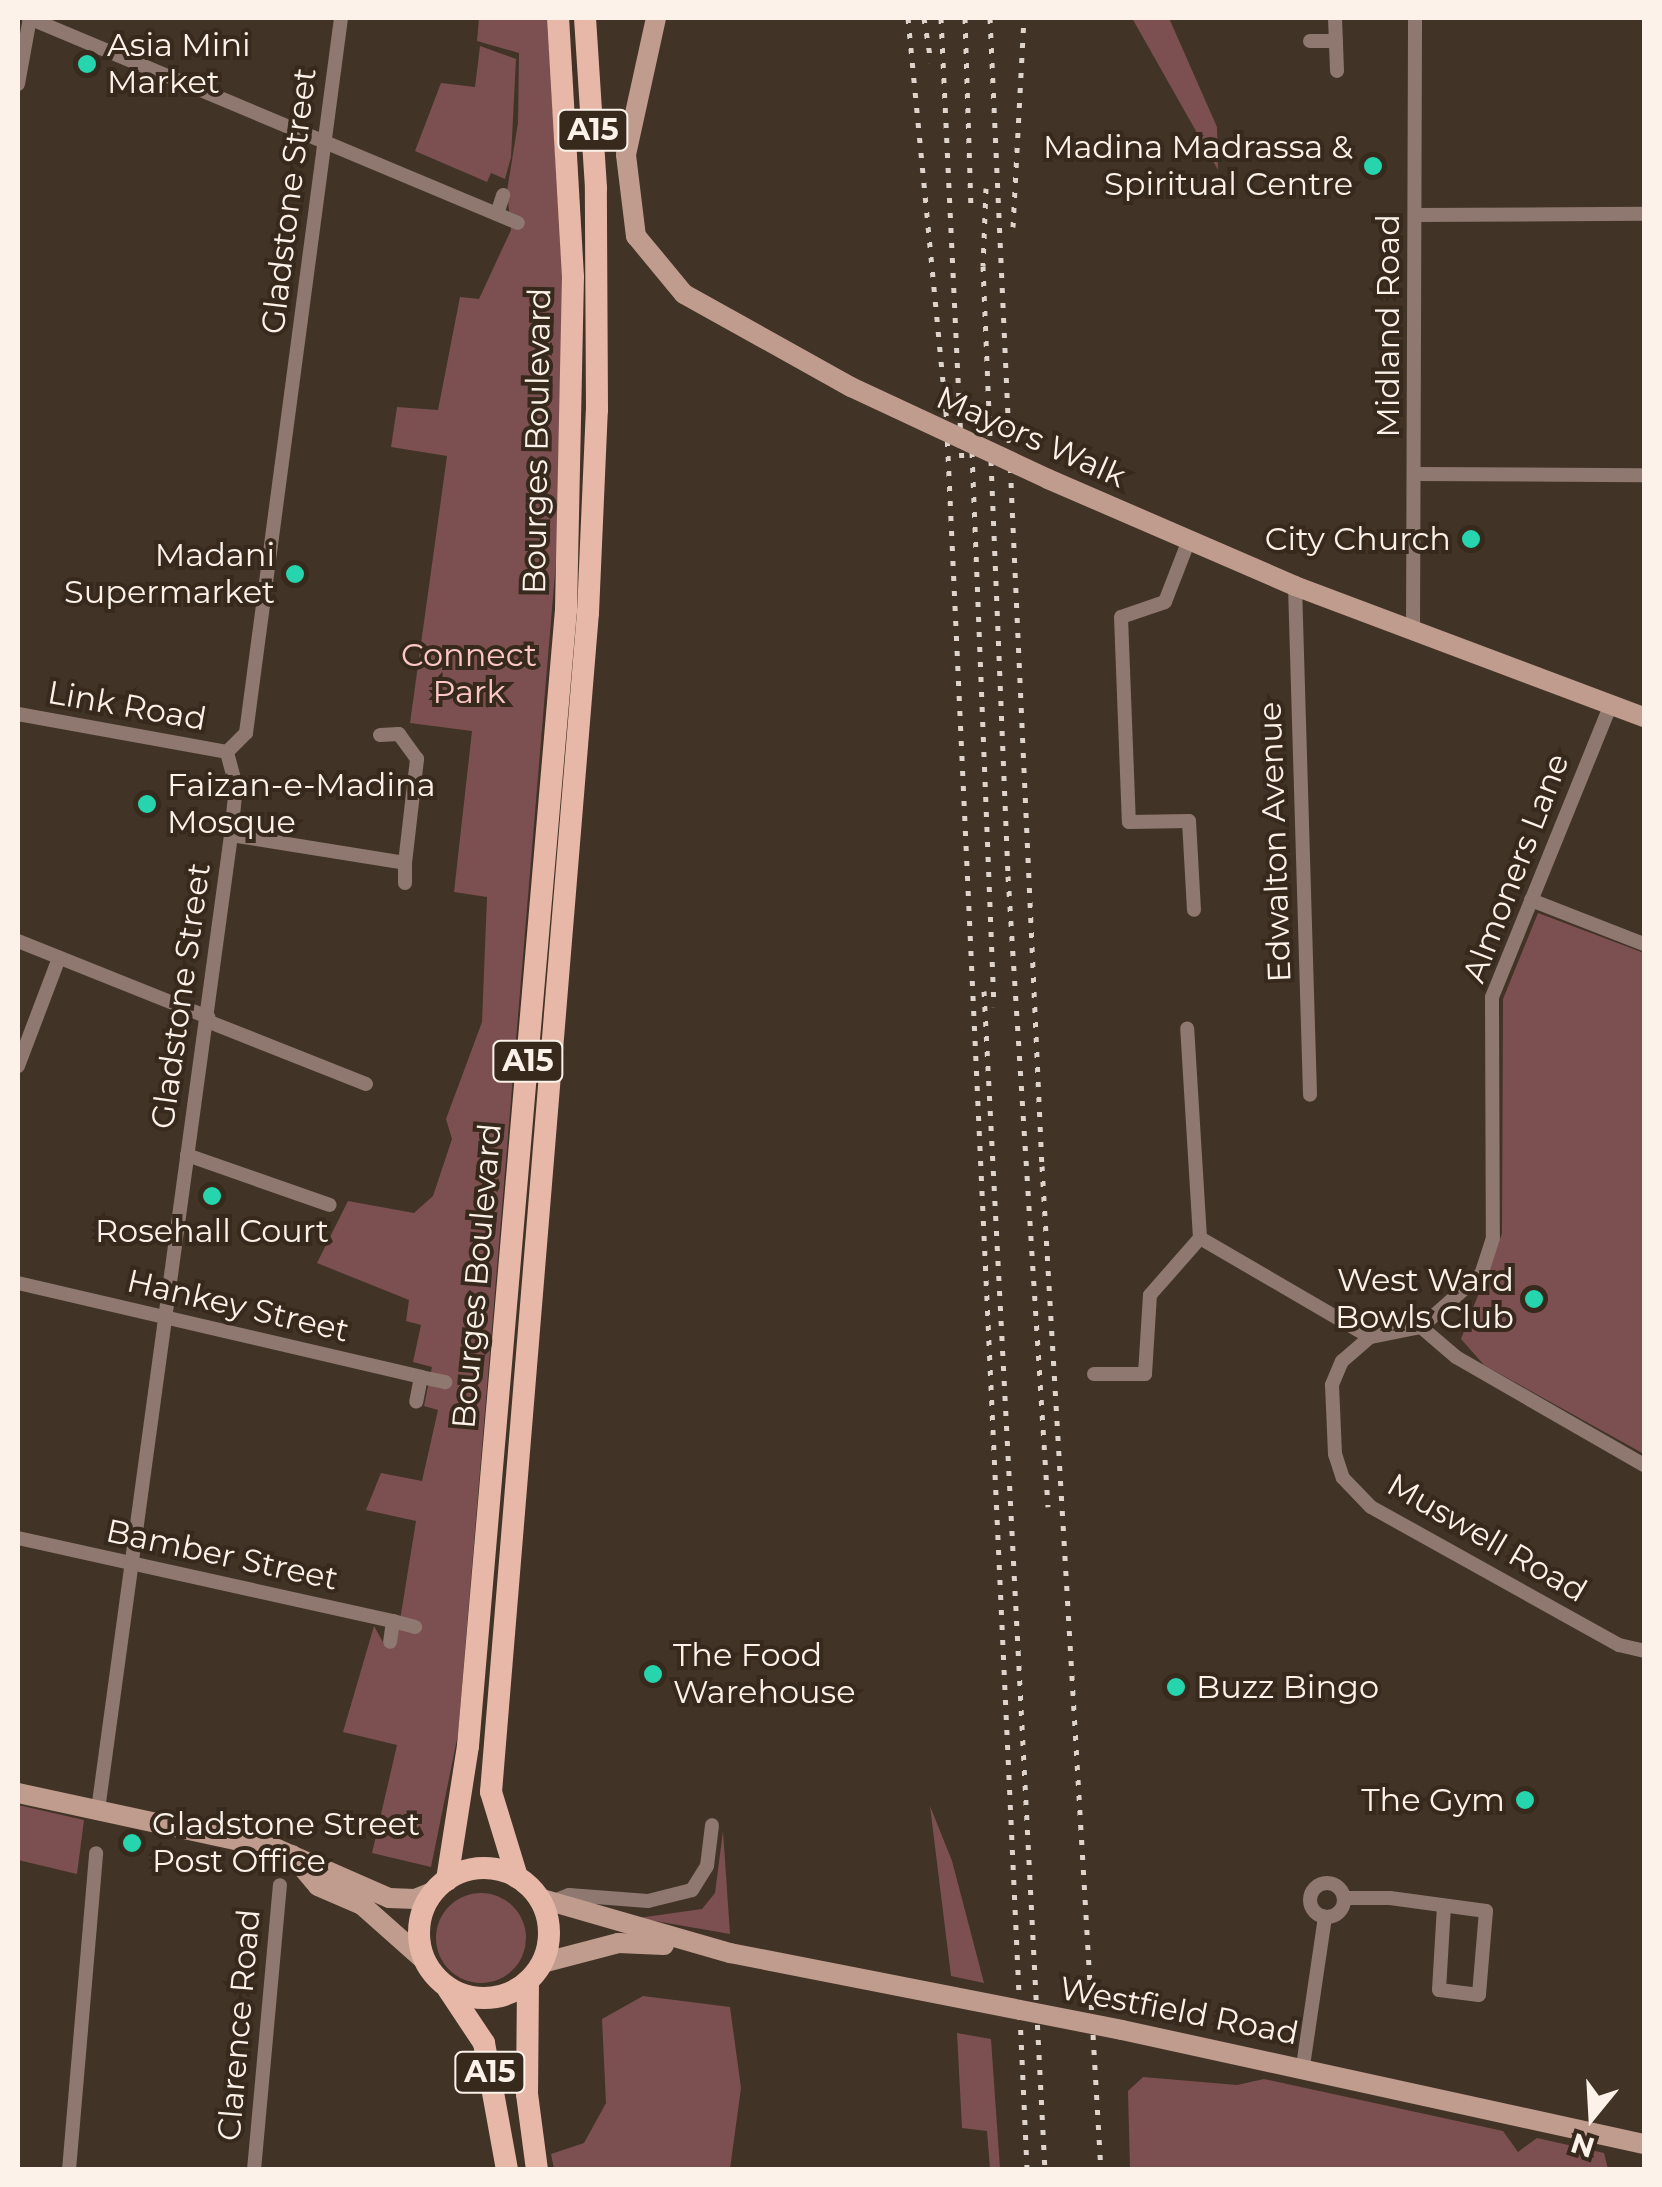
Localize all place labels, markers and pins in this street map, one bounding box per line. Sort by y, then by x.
place label: Asia Mini Market [107,27,251,102]
marker: Asia Mini Market [76,53,98,75]
place label: Madina Madrassa & Spiritual Centre [1043,129,1353,204]
marker: Madina Madrassa & Spiritual Centre [1362,155,1384,177]
place label: City Church [1265,520,1451,558]
marker: City Church [1460,528,1482,550]
place label: Madani Supermarket [64,537,275,612]
marker: Madani Supermarket [284,563,306,585]
place label: Faizan-e-Madina Mosque [167,767,436,842]
marker: Faizan-e-Madina Mosque [136,793,158,815]
marker: Rosehall Court [201,1185,223,1207]
place label: Rosehall Court [95,1212,329,1250]
place label: West Ward Bowls Club [1335,1262,1514,1337]
marker: West Ward Bowls Club [1523,1288,1545,1310]
place label: The Food Warehouse [673,1637,856,1712]
marker: The Food Warehouse [642,1663,664,1685]
place label: Buzz Bingo [1196,1668,1379,1706]
marker: Buzz Bingo [1165,1676,1187,1698]
place label: The Gym [1361,1781,1505,1819]
marker: The Gym [1514,1789,1536,1811]
place label: Gladstone Street Post Office [152,1806,420,1881]
marker: Gladstone Street Post Office [121,1832,143,1854]

